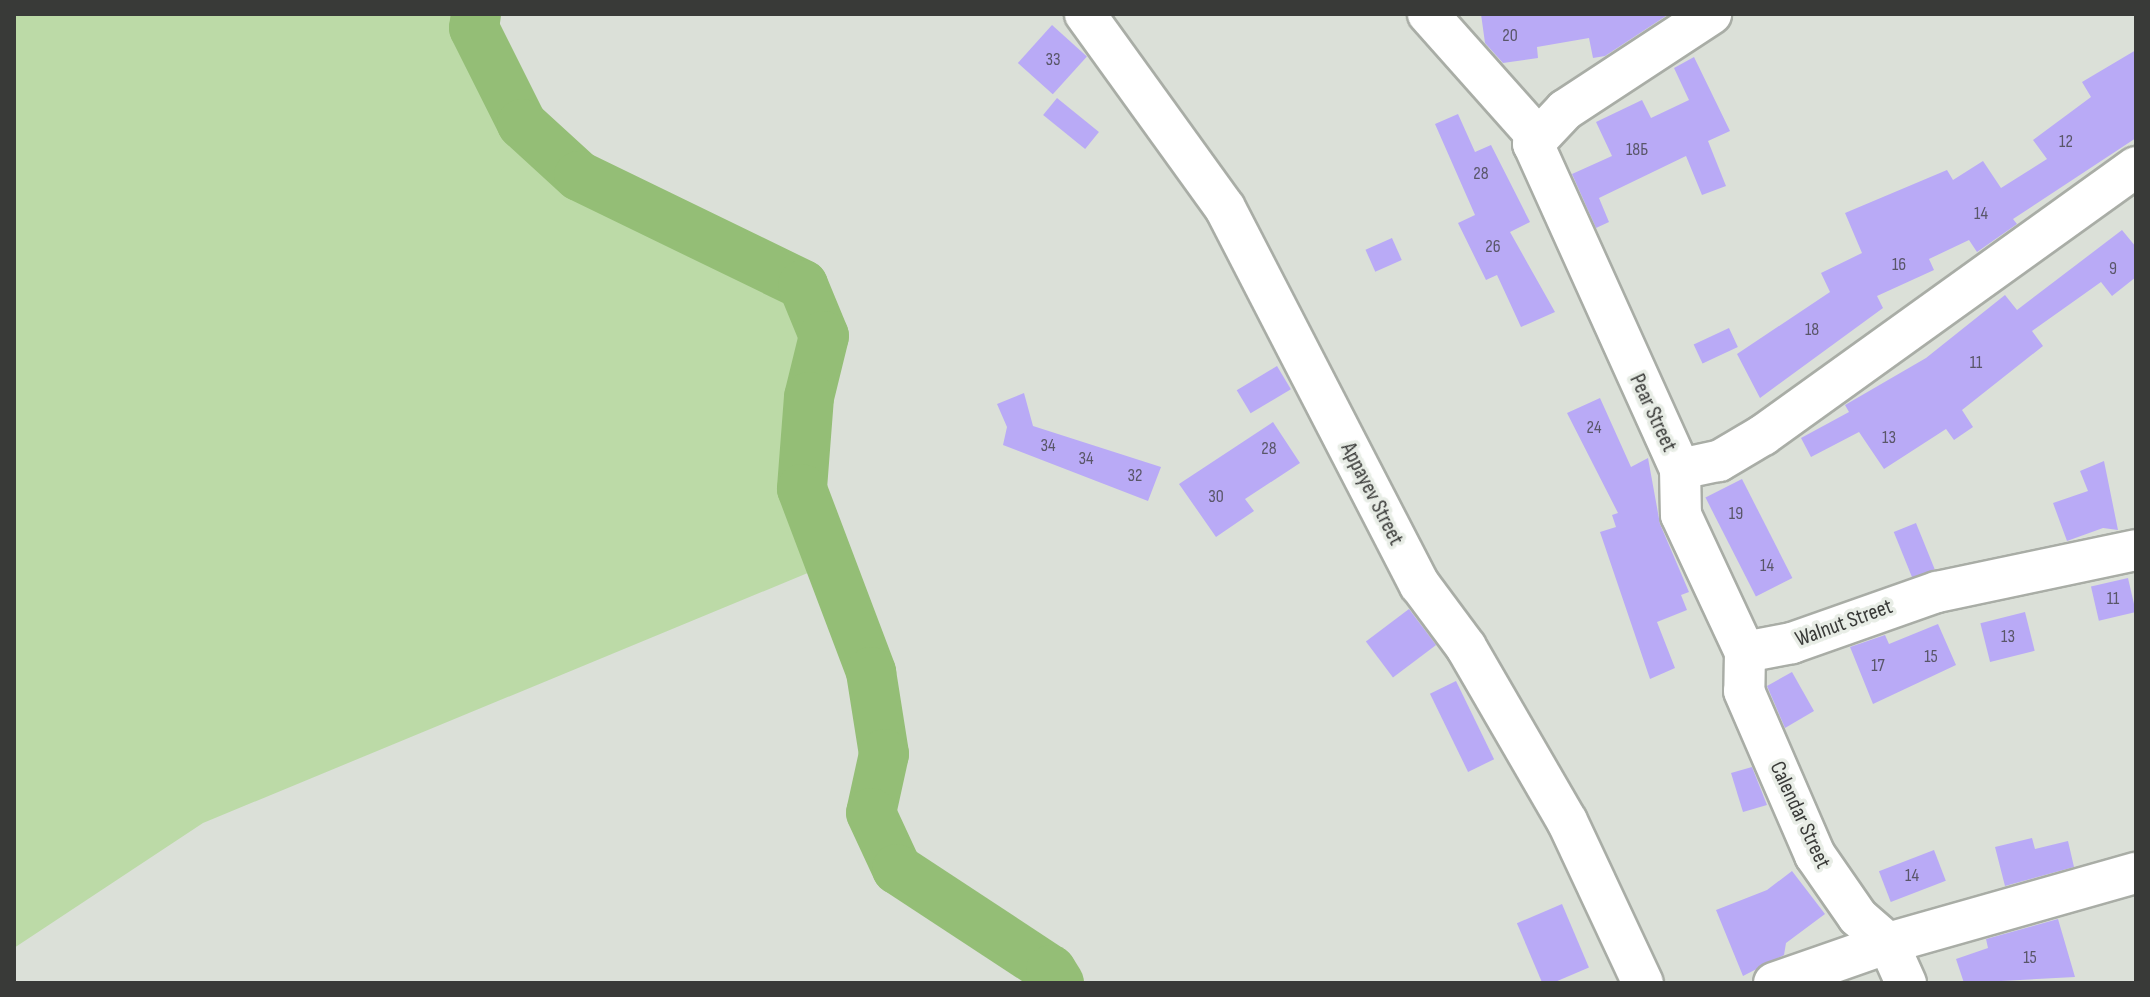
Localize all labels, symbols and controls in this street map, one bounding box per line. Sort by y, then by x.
house number: 20 [1502,25,1518,47]
house number: 33 [1045,49,1061,71]
house number: 12 [2059,131,2073,153]
house number: 18Б [1626,139,1648,161]
house number: 28 [1473,163,1489,185]
house number: 14 [1974,203,1988,225]
house number: 26 [1485,236,1501,258]
house number: 16 [1892,254,1906,276]
house number: 9 [2109,258,2117,280]
house number: 18 [1805,319,1819,341]
house number: 11 [1970,352,1982,374]
street label: Pear Street [1624,370,1682,456]
house number: 24 [1587,417,1601,439]
house number: 13 [1882,427,1896,449]
house number: 34 [1040,435,1056,457]
house number: 28 [1261,438,1277,460]
street label: Appayev Street [1335,438,1409,550]
house number: 34 [1078,448,1094,470]
house number: 32 [1128,465,1142,487]
house number: 30 [1208,486,1224,508]
house number: 19 [1729,503,1743,525]
house number: 14 [1760,555,1774,577]
house number: 11 [2107,588,2119,610]
street label: Walnut Street [1792,593,1896,653]
house number: 13 [2001,626,2015,648]
house number: 15 [1924,646,1938,668]
house number: 17 [1871,655,1885,677]
street label: Calendar Street [1764,757,1836,873]
house number: 14 [1905,865,1919,887]
house number: 15 [2023,947,2037,969]

